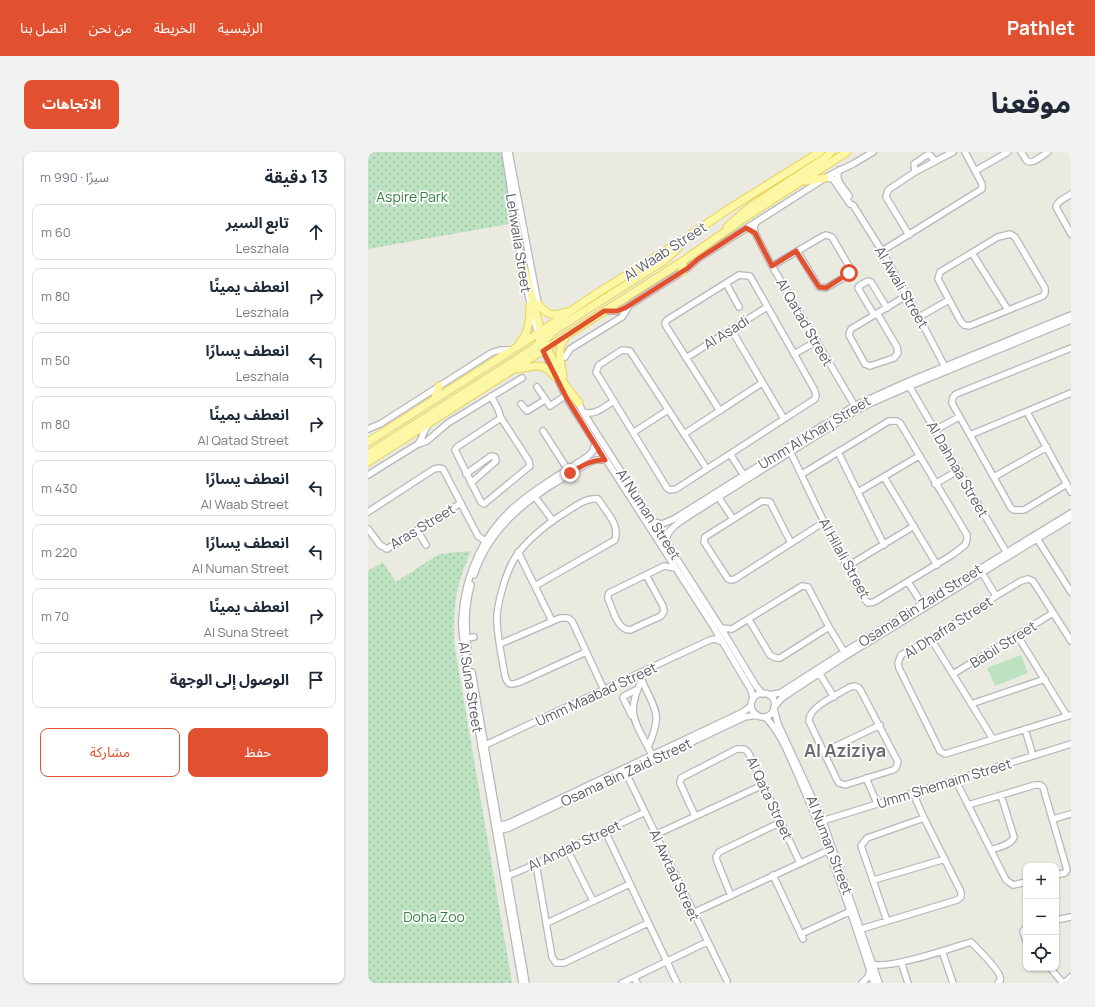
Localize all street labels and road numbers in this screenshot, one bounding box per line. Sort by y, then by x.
street label: Lehwaila Street [502,192,536,294]
street label: Al Waab Street [620,217,710,285]
street label: Al Awali Street [871,242,933,332]
street label: Al Qatad Street [772,275,838,370]
street label: Al Asadi [700,311,752,353]
street label: Umm Al Kharj Street [754,391,874,473]
street label: Al Dahnaa Street [923,417,993,521]
street label: Al Numan Street [613,465,686,563]
street label: Aras Street [386,499,458,553]
street label: Al Hilali Street [815,514,875,602]
street label: Osama Bin Zaid Street [855,559,986,651]
street label: Al Dhafra Street [900,591,996,663]
street label: Babil Street [966,616,1040,672]
street label: Al Suna Street [454,640,488,734]
street label: Umm Maabad Street [532,657,660,730]
street label: Osama Bin Zaid Street [557,733,695,811]
street label: Al Qata Street [742,753,798,843]
street label: Umm Shemaim Street [874,753,1014,813]
street label: Al Numan Street [802,793,858,898]
street label: Al Andab Street [525,815,624,875]
street label: Al Awtad Street [645,826,705,924]

